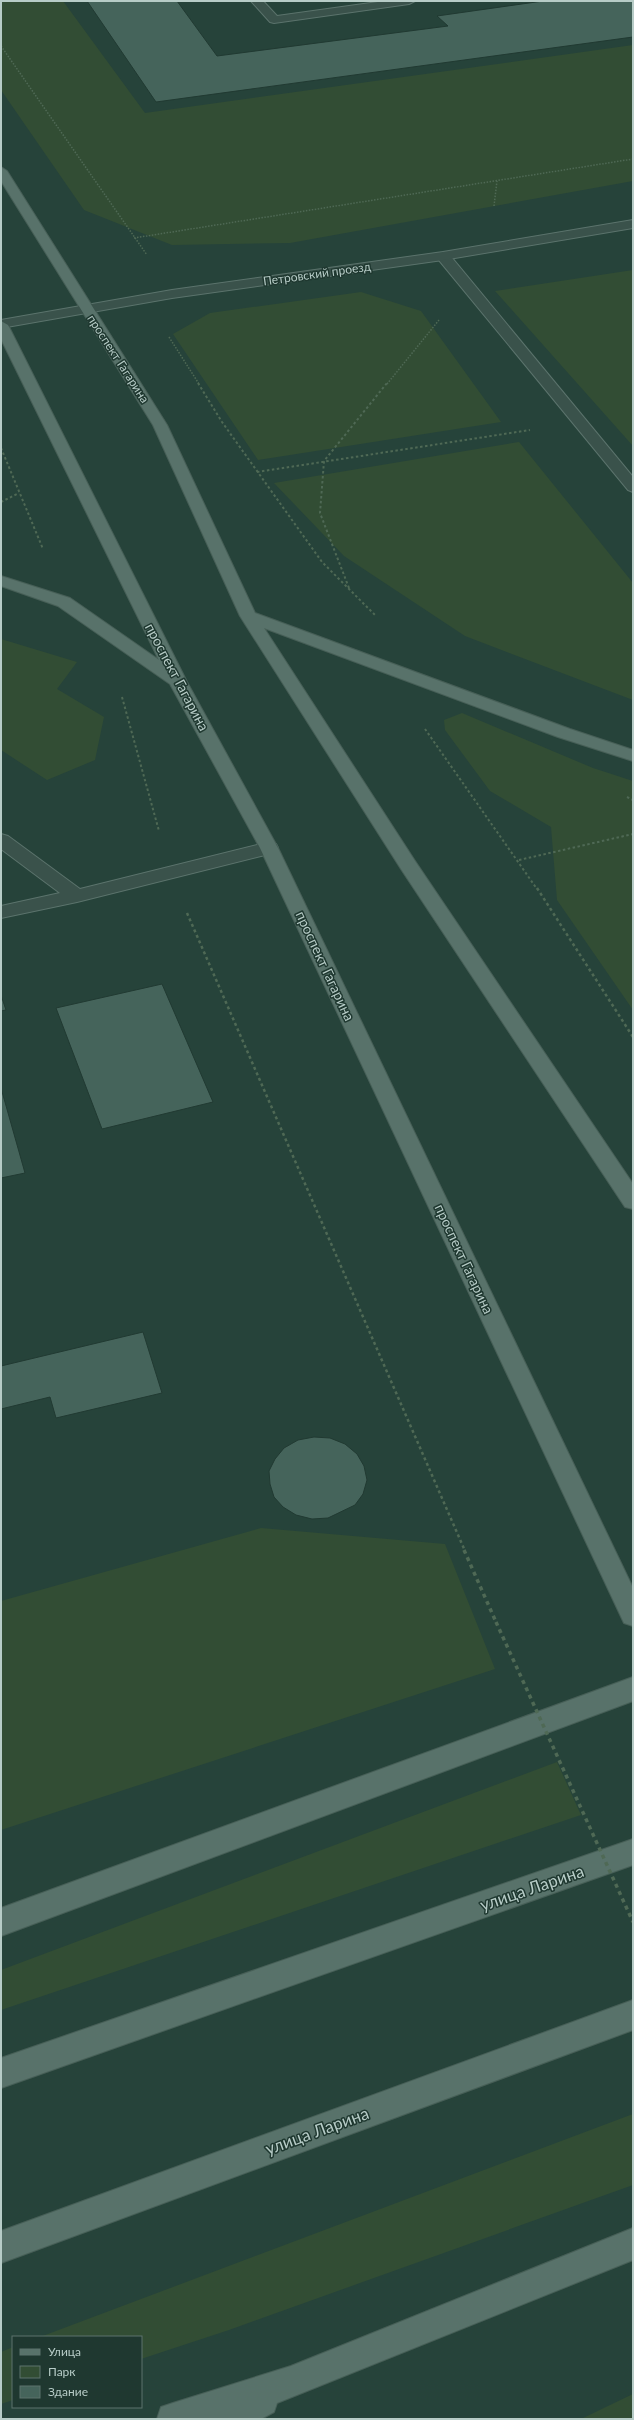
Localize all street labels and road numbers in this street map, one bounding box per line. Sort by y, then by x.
street label: Петровский проезд [262,258,372,288]
street label: проспект Гагарина [84,312,153,406]
street label: проспект Гагарина [142,620,213,733]
street label: проспект Гагарина [293,908,358,1023]
street label: проспект Гагарина [432,1201,497,1316]
street label: улица Ларина [477,1860,587,1915]
street label: улица Ларина [262,2102,371,2159]

